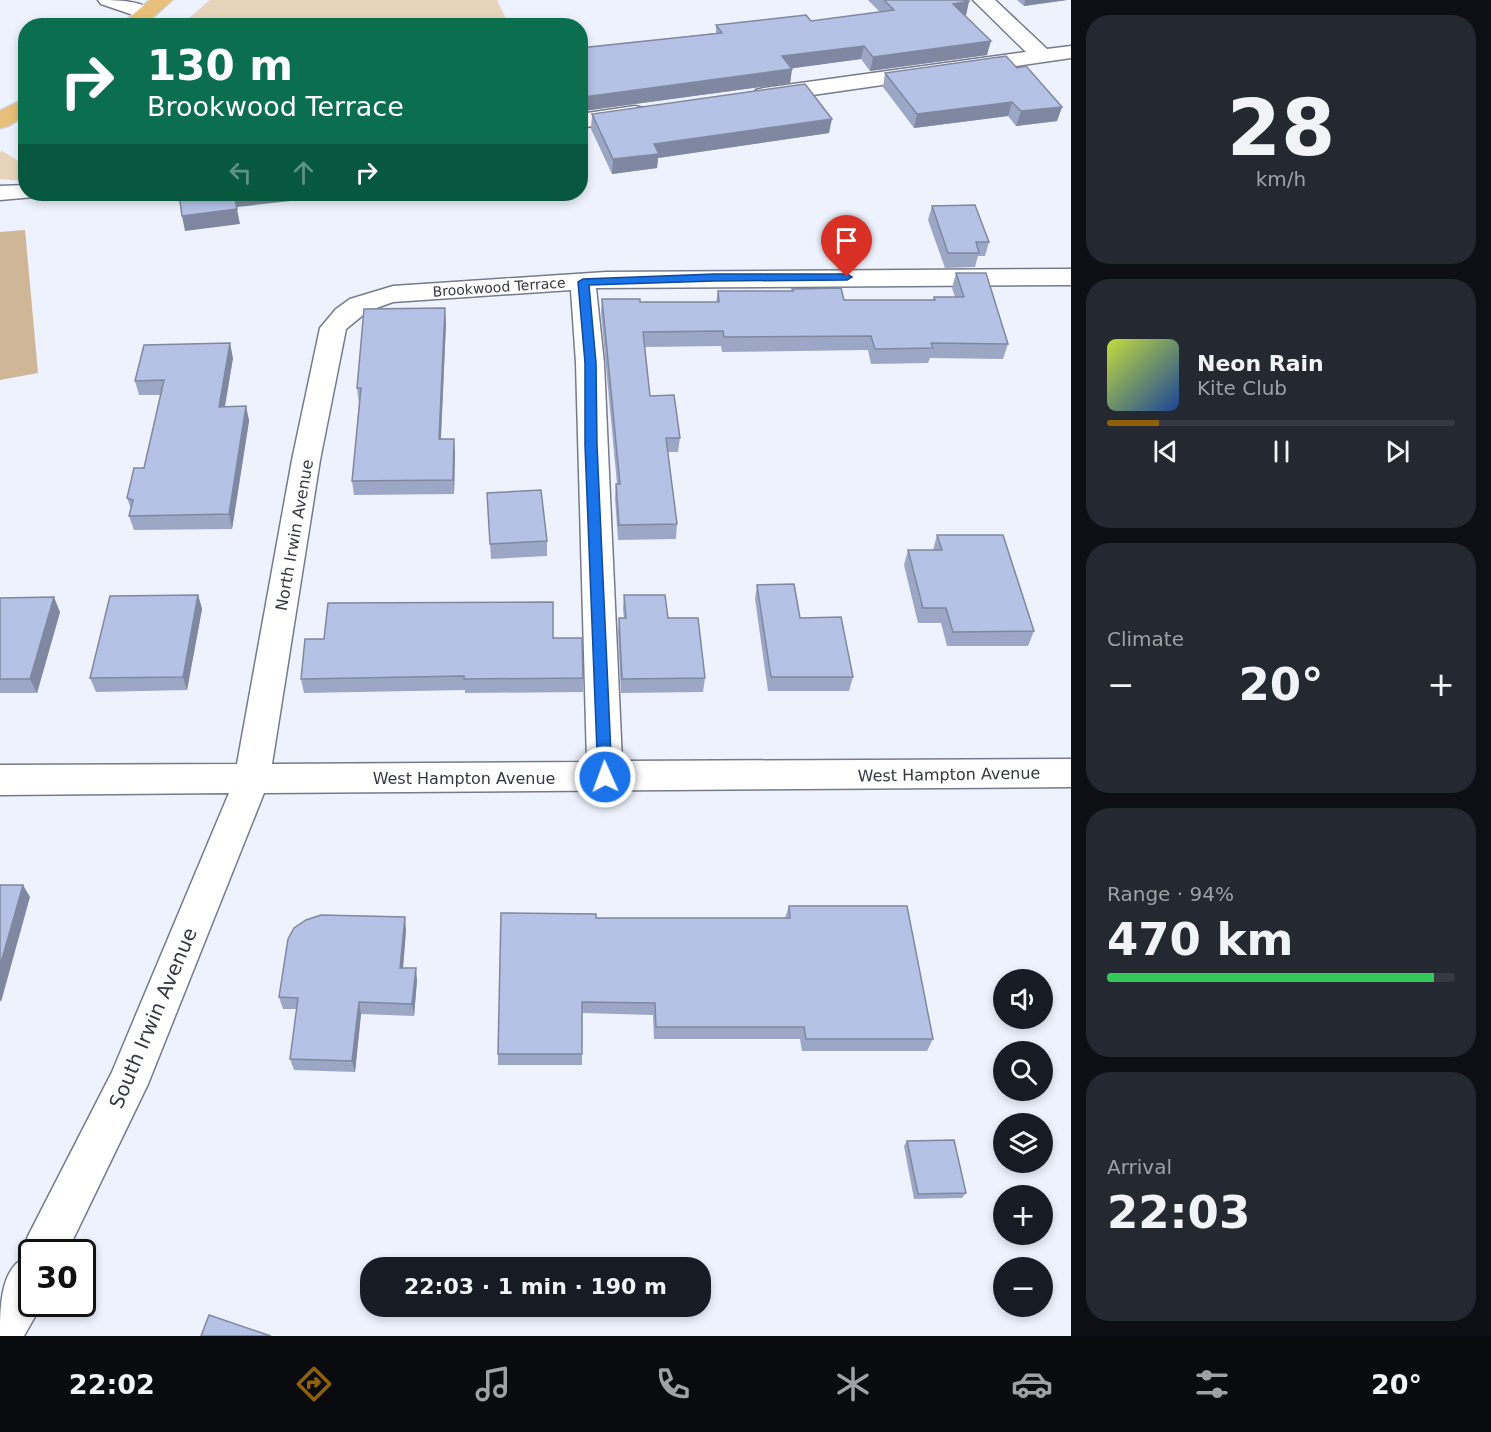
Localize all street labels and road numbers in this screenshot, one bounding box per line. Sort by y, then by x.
street label: Brookwood Terrace [432,274,566,300]
street label: North Irwin Avenue [272,458,317,612]
street label: West Hampton Avenue [857,763,1041,786]
street label: West Hampton Avenue [373,769,555,788]
street label: South Irwin Avenue [104,924,202,1112]

